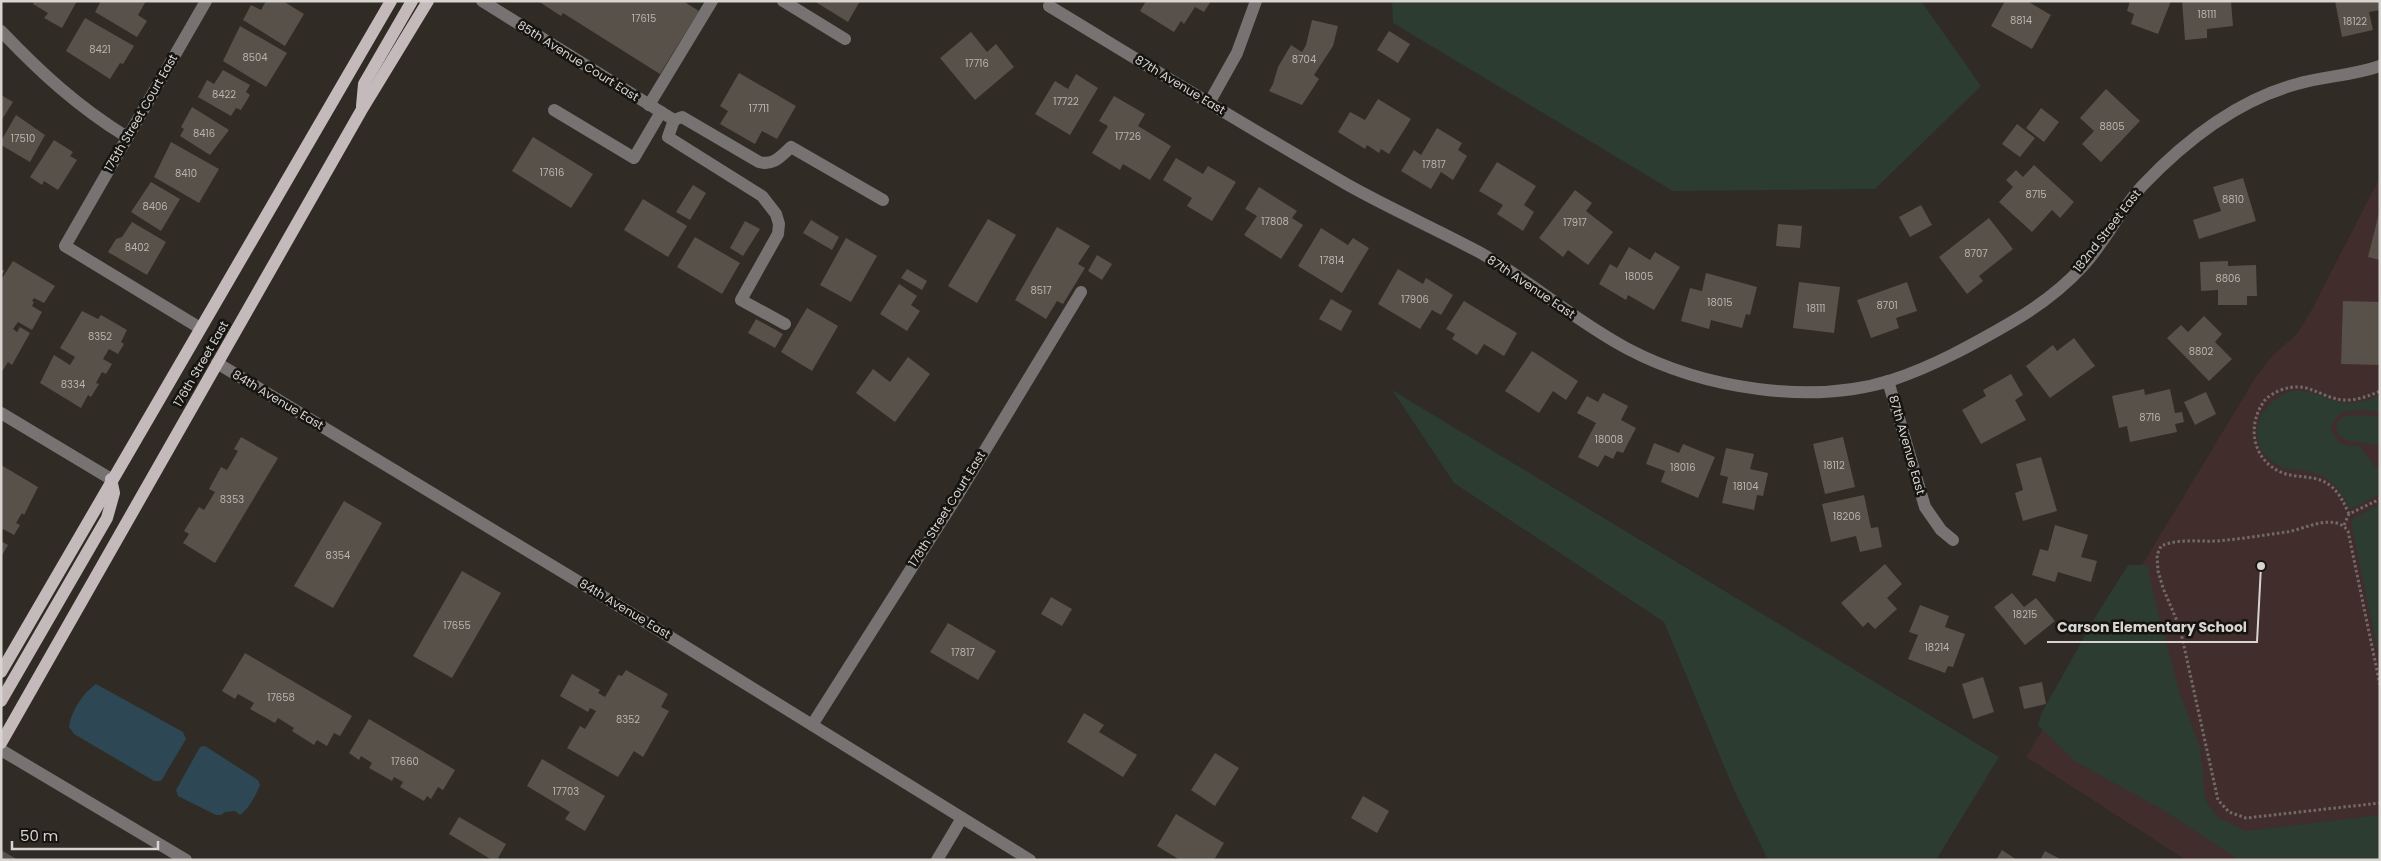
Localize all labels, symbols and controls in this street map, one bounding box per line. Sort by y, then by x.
house number: 18111 [2197,7,2217,22]
house number: 17615 [632,11,656,26]
house number: 8814 [2010,13,2032,28]
house number: 18122 [2343,14,2367,29]
street label: 85th Avenue Court East [514,16,642,105]
house number: 8421 [89,42,111,57]
house number: 8504 [242,50,268,65]
street label: 175th Street Court East [100,51,181,175]
street label: 87th Avenue East [1132,51,1229,118]
house number: 8704 [1292,52,1316,67]
house number: 17716 [965,56,989,71]
house number: 8422 [212,87,236,102]
house number: 17722 [1053,94,1079,109]
house number: 17711 [749,101,769,116]
house number: 8805 [2099,119,2125,134]
house number: 8416 [193,126,215,141]
house number: 17726 [1115,129,1141,144]
house number: 17510 [11,131,35,146]
house number: 17817 [1422,157,1446,172]
house number: 17616 [540,165,564,180]
house number: 8410 [175,166,197,181]
street label: 182nd Street East [2069,186,2144,276]
house number: 8715 [2025,187,2047,202]
house number: 8810 [2222,192,2244,207]
house number: 8406 [142,199,168,214]
house number: 17808 [1261,214,1289,229]
house number: 17917 [1563,215,1587,230]
house number: 8402 [125,240,150,255]
house number: 8707 [1964,246,1988,261]
street label: 87th Avenue East [1484,251,1579,322]
house number: 17814 [1320,253,1344,268]
house number: 18005 [1625,269,1653,284]
house number: 8806 [2215,271,2241,286]
house number: 8517 [1030,283,1052,298]
house number: 17906 [1401,292,1429,307]
house number: 18015 [1707,295,1733,310]
house number: 8701 [1876,298,1898,313]
house number: 18111 [1806,301,1826,316]
street label: 176th Street East [169,318,232,410]
house number: 8352 [88,329,112,344]
house number: 8802 [2189,344,2214,359]
street label: 84th Avenue East [230,366,327,434]
house number: 8334 [61,377,85,392]
street label: 87th Avenue East [1885,393,1930,496]
house number: 8716 [2139,410,2161,425]
house number: 18008 [1595,432,1623,447]
street label: 178th Street Court East [904,448,989,570]
house number: 18112 [1823,458,1845,473]
house number: 18016 [1670,460,1696,475]
house number: 18104 [1733,479,1759,494]
house number: 8353 [220,492,244,507]
house number: 18206 [1833,509,1861,524]
house number: 8354 [326,548,350,563]
street label: 84th Avenue East [577,575,674,643]
house number: 18215 [2013,607,2037,622]
callout: Carson Elementary School [2047,613,2257,642]
text: Carson Elementary School [2057,617,2247,637]
house number: 17655 [443,618,471,633]
house number: 18214 [1925,640,1949,655]
house number: 17817 [951,645,975,660]
house number: 17658 [267,690,295,705]
house number: 8352 [616,712,640,727]
house number: 17660 [391,754,419,769]
house number: 17703 [553,784,579,799]
scale bar [12,818,159,850]
text: 50 m [20,825,58,846]

